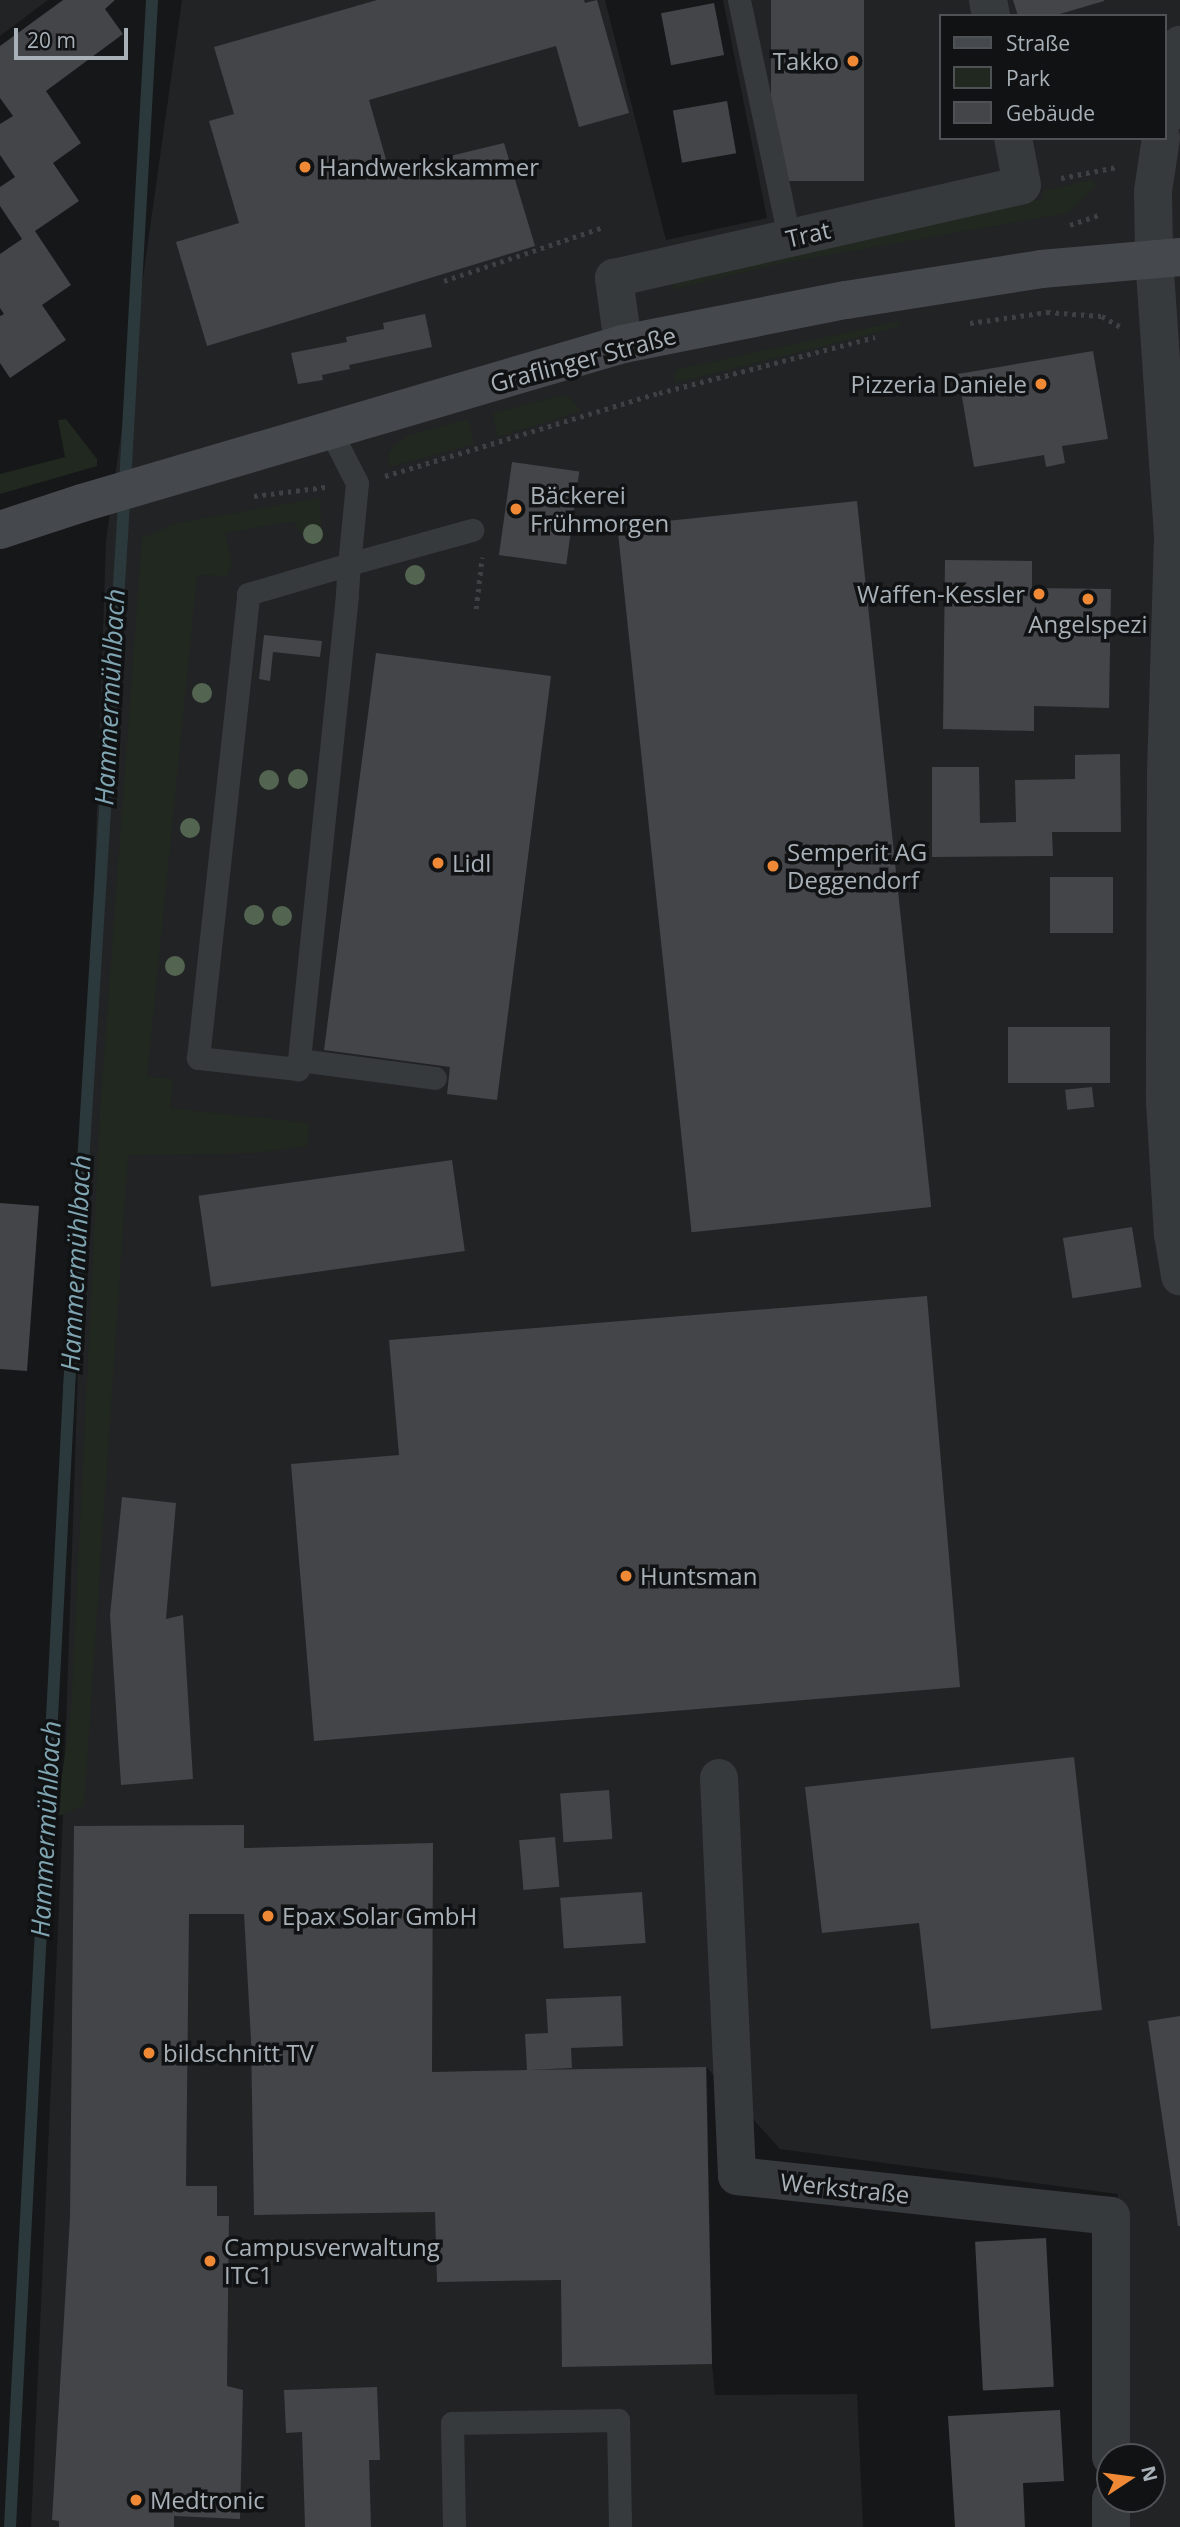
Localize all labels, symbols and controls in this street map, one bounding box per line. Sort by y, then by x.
scale bar [18,14,131,58]
legend [939,14,1166,140]
text: 20 m [27,26,76,54]
text: Straße [1006,29,1070,57]
place label: Takko [773,47,839,75]
marker: Takko [845,53,861,69]
text: Park [1006,64,1050,92]
text: Gebäude [1006,99,1095,127]
place label: Handwerkskammer [319,153,539,181]
marker: Handwerkskammer [297,159,313,175]
street label: Trat [783,215,833,253]
street label: Graflinger Straße [487,320,679,398]
place label: Pizzeria Daniele [851,370,1027,398]
marker: Pizzeria Daniele [1033,376,1049,392]
place label: Bäckerei Frühmorgen [530,481,669,537]
marker: Bäckerei Frühmorgen [508,501,524,517]
place label: Waffen-Kessler [857,580,1025,608]
marker: Waffen-Kessler [1031,586,1047,602]
water label: Hammermühlbach [89,588,131,806]
marker: Angelspezi [1080,591,1096,607]
place label: Angelspezi [1028,610,1148,638]
place label: Semperit AG Deggendorf [787,838,927,894]
place label: Lidl [452,849,491,877]
marker: Lidl [430,855,446,871]
marker: Semperit AG Deggendorf [765,858,781,874]
water label: Hammermühlbach [55,1154,97,1372]
place label: Huntsman [640,1562,757,1590]
marker: Huntsman [618,1568,634,1584]
water label: Hammermühlbach [25,1720,67,1938]
place label: Epax Solar GmbH [282,1902,477,1930]
marker: Epax Solar GmbH [260,1908,276,1924]
place label: bildschnitt TV [163,2039,314,2067]
marker: bildschnitt TV [141,2045,157,2061]
street label: Werkstraße [779,2167,911,2209]
place label: Campusverwaltung ITC1 [224,2233,440,2289]
marker: Campusverwaltung ITC1 [202,2253,218,2269]
north arrow [1096,2443,1166,2513]
text: N [1135,2463,1164,2484]
place label: Medtronic [150,2486,265,2514]
marker: Medtronic [128,2492,144,2508]

